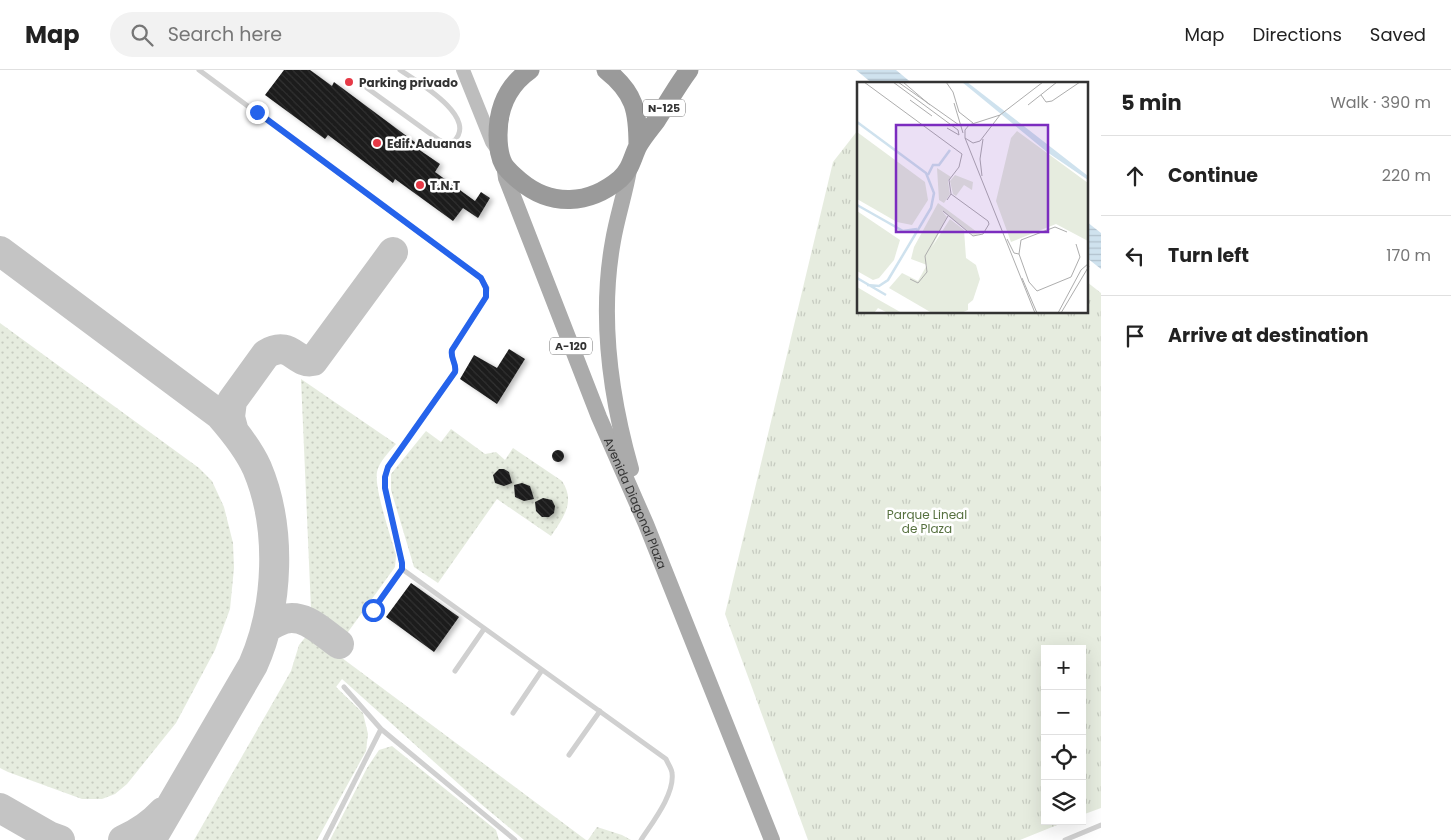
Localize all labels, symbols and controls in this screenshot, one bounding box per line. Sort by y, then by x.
search box [110,12,460,57]
text: Map [25,18,80,51]
icon: search [128,21,156,49]
text: Search here [168,21,282,48]
text: Map [1185,22,1224,47]
text: Directions [1252,22,1342,47]
text: Saved [1370,22,1426,47]
place label: Parking privado [359,74,458,91]
marker: Parking privado [343,76,355,88]
inset map [857,82,1088,314]
text: 5 min [1121,88,1182,117]
text: Walk · 390 m [1330,91,1431,114]
road number: N-125 [643,99,685,116]
route end [246,101,269,124]
place label: Edif. Aduanas [387,135,472,152]
marker: Edif. Aduanas [371,137,383,149]
icon: ahead [1121,162,1149,190]
text: Continue [1168,162,1258,189]
text: 220 m [1382,164,1431,187]
place label: T.N.T [430,177,460,194]
marker: T.N.T [414,179,426,191]
icon: left [1121,242,1149,270]
text: Turn left [1168,242,1249,269]
text: 170 m [1386,244,1431,267]
icon: arrive [1121,322,1149,350]
text: Arrive at destination [1168,322,1369,349]
road number: A-120 [550,338,592,354]
street label: Avenida Diagonal Plaza [600,434,671,571]
park label: Parque Lineal de Plaza [887,506,967,537]
route start [362,599,385,622]
map controls [1041,645,1086,825]
button: + [1041,645,1086,690]
button: − [1041,690,1086,735]
button: locate [1041,735,1086,780]
button: layers [1041,780,1086,825]

